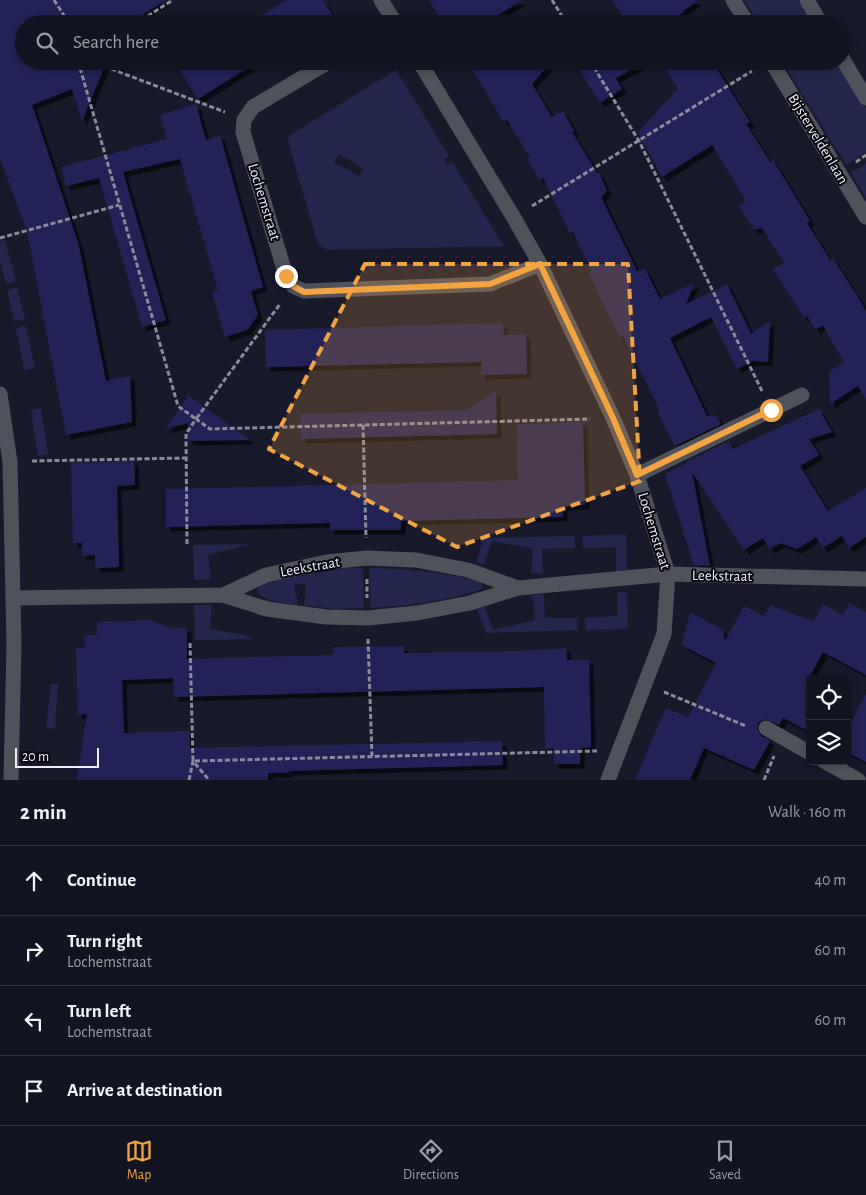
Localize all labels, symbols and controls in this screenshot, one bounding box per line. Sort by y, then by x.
search box [15,15,851,70]
icon: search [33,29,61,57]
text: Search here [73,33,159,52]
street label: Bijsterveldenlaan [785,91,851,187]
street label: Lochemstraat [245,162,283,242]
route end [275,265,298,288]
route start [760,399,783,422]
street label: Lochemstraat [635,491,673,571]
street label: Leekstraat [279,554,341,580]
street label: Leekstraat [692,568,753,584]
map controls [806,675,851,765]
button: locate [806,675,851,720]
button: layers [806,720,851,765]
scale bar [15,745,99,768]
text: 20 m [22,750,49,764]
text: 2 min [20,802,67,823]
text: Walk · 160 m [768,804,846,820]
icon: ahead [20,867,48,895]
text: Continue [67,871,136,890]
text: 40 m [814,872,846,888]
text: Turn right [67,932,142,951]
icon: right [20,937,48,965]
text: 60 m [815,942,846,958]
text: Lochemstraat [67,954,152,970]
text: Turn left [67,1002,131,1021]
icon: left [20,1007,48,1035]
text: 60 m [815,1012,846,1028]
text: Lochemstraat [67,1024,152,1040]
icon: arrive [20,1077,48,1105]
text: Arrive at destination [67,1081,223,1100]
tab: Map [125,1137,153,1184]
tab: Directions [403,1137,459,1184]
tab: Saved [709,1137,741,1184]

